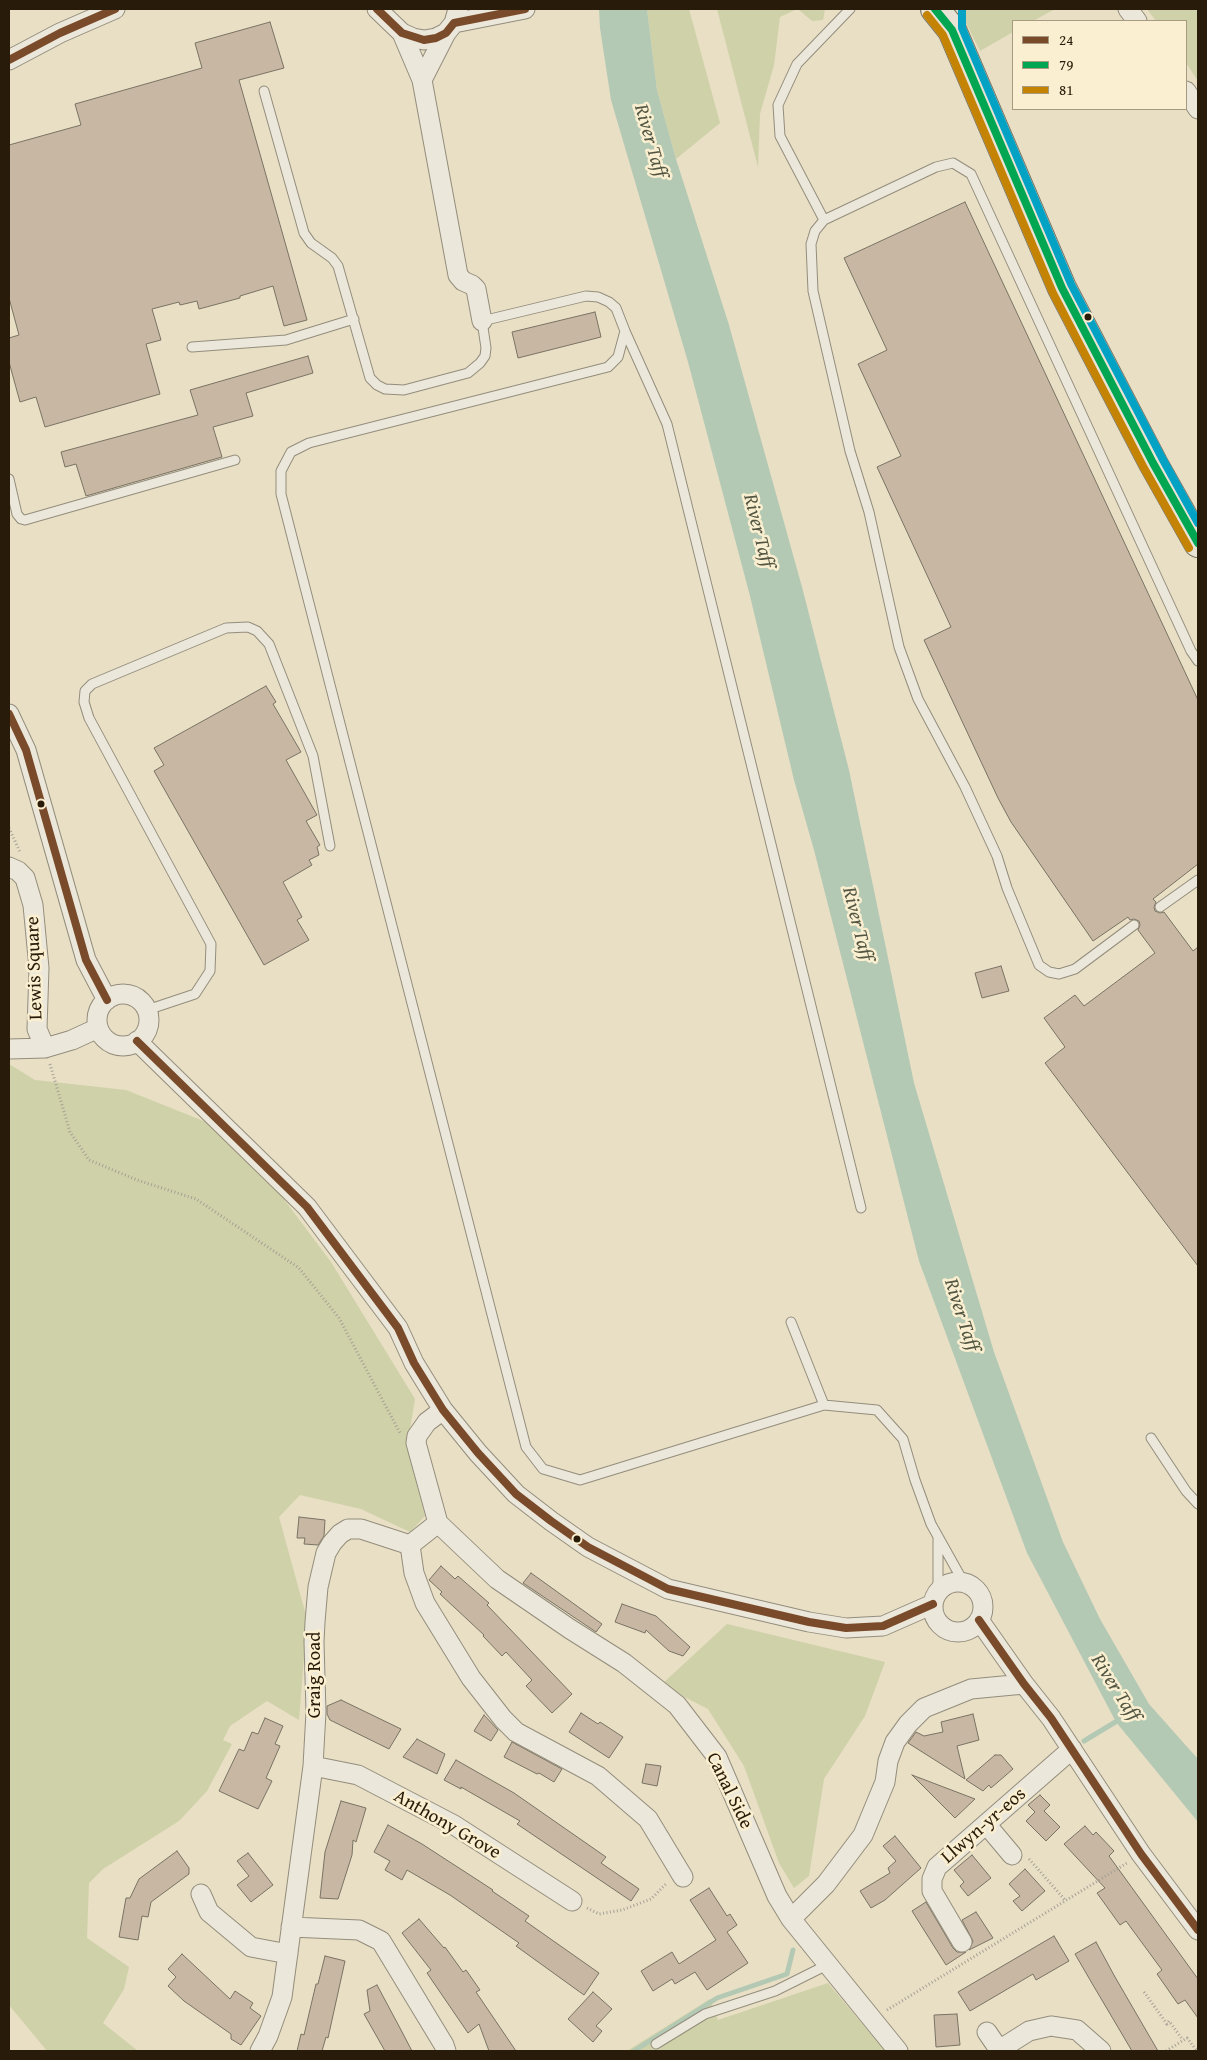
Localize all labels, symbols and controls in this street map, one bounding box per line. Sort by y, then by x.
legend [1012,20,1187,110]
text: 24 [1059,29,1073,50]
text: 79 [1059,54,1073,75]
text: 81 [1059,79,1073,100]
water label: River Taff [628,102,672,180]
unlabelled marker [1083,312,1093,322]
water label: River Taff [737,492,779,570]
unlabelled marker [36,799,46,809]
water label: River Taff [836,885,878,963]
street label: Lewis Square [22,916,48,1020]
water label: River Taff [938,1276,984,1354]
unlabelled marker [572,1534,582,1544]
street label: Graig Road [304,1632,326,1718]
water label: River Taff [1085,1650,1145,1726]
street label: Canal Side [701,1749,757,1833]
street label: Llwyn-yr-eos [937,1783,1031,1869]
street label: Anthony Grove [390,1785,504,1865]

